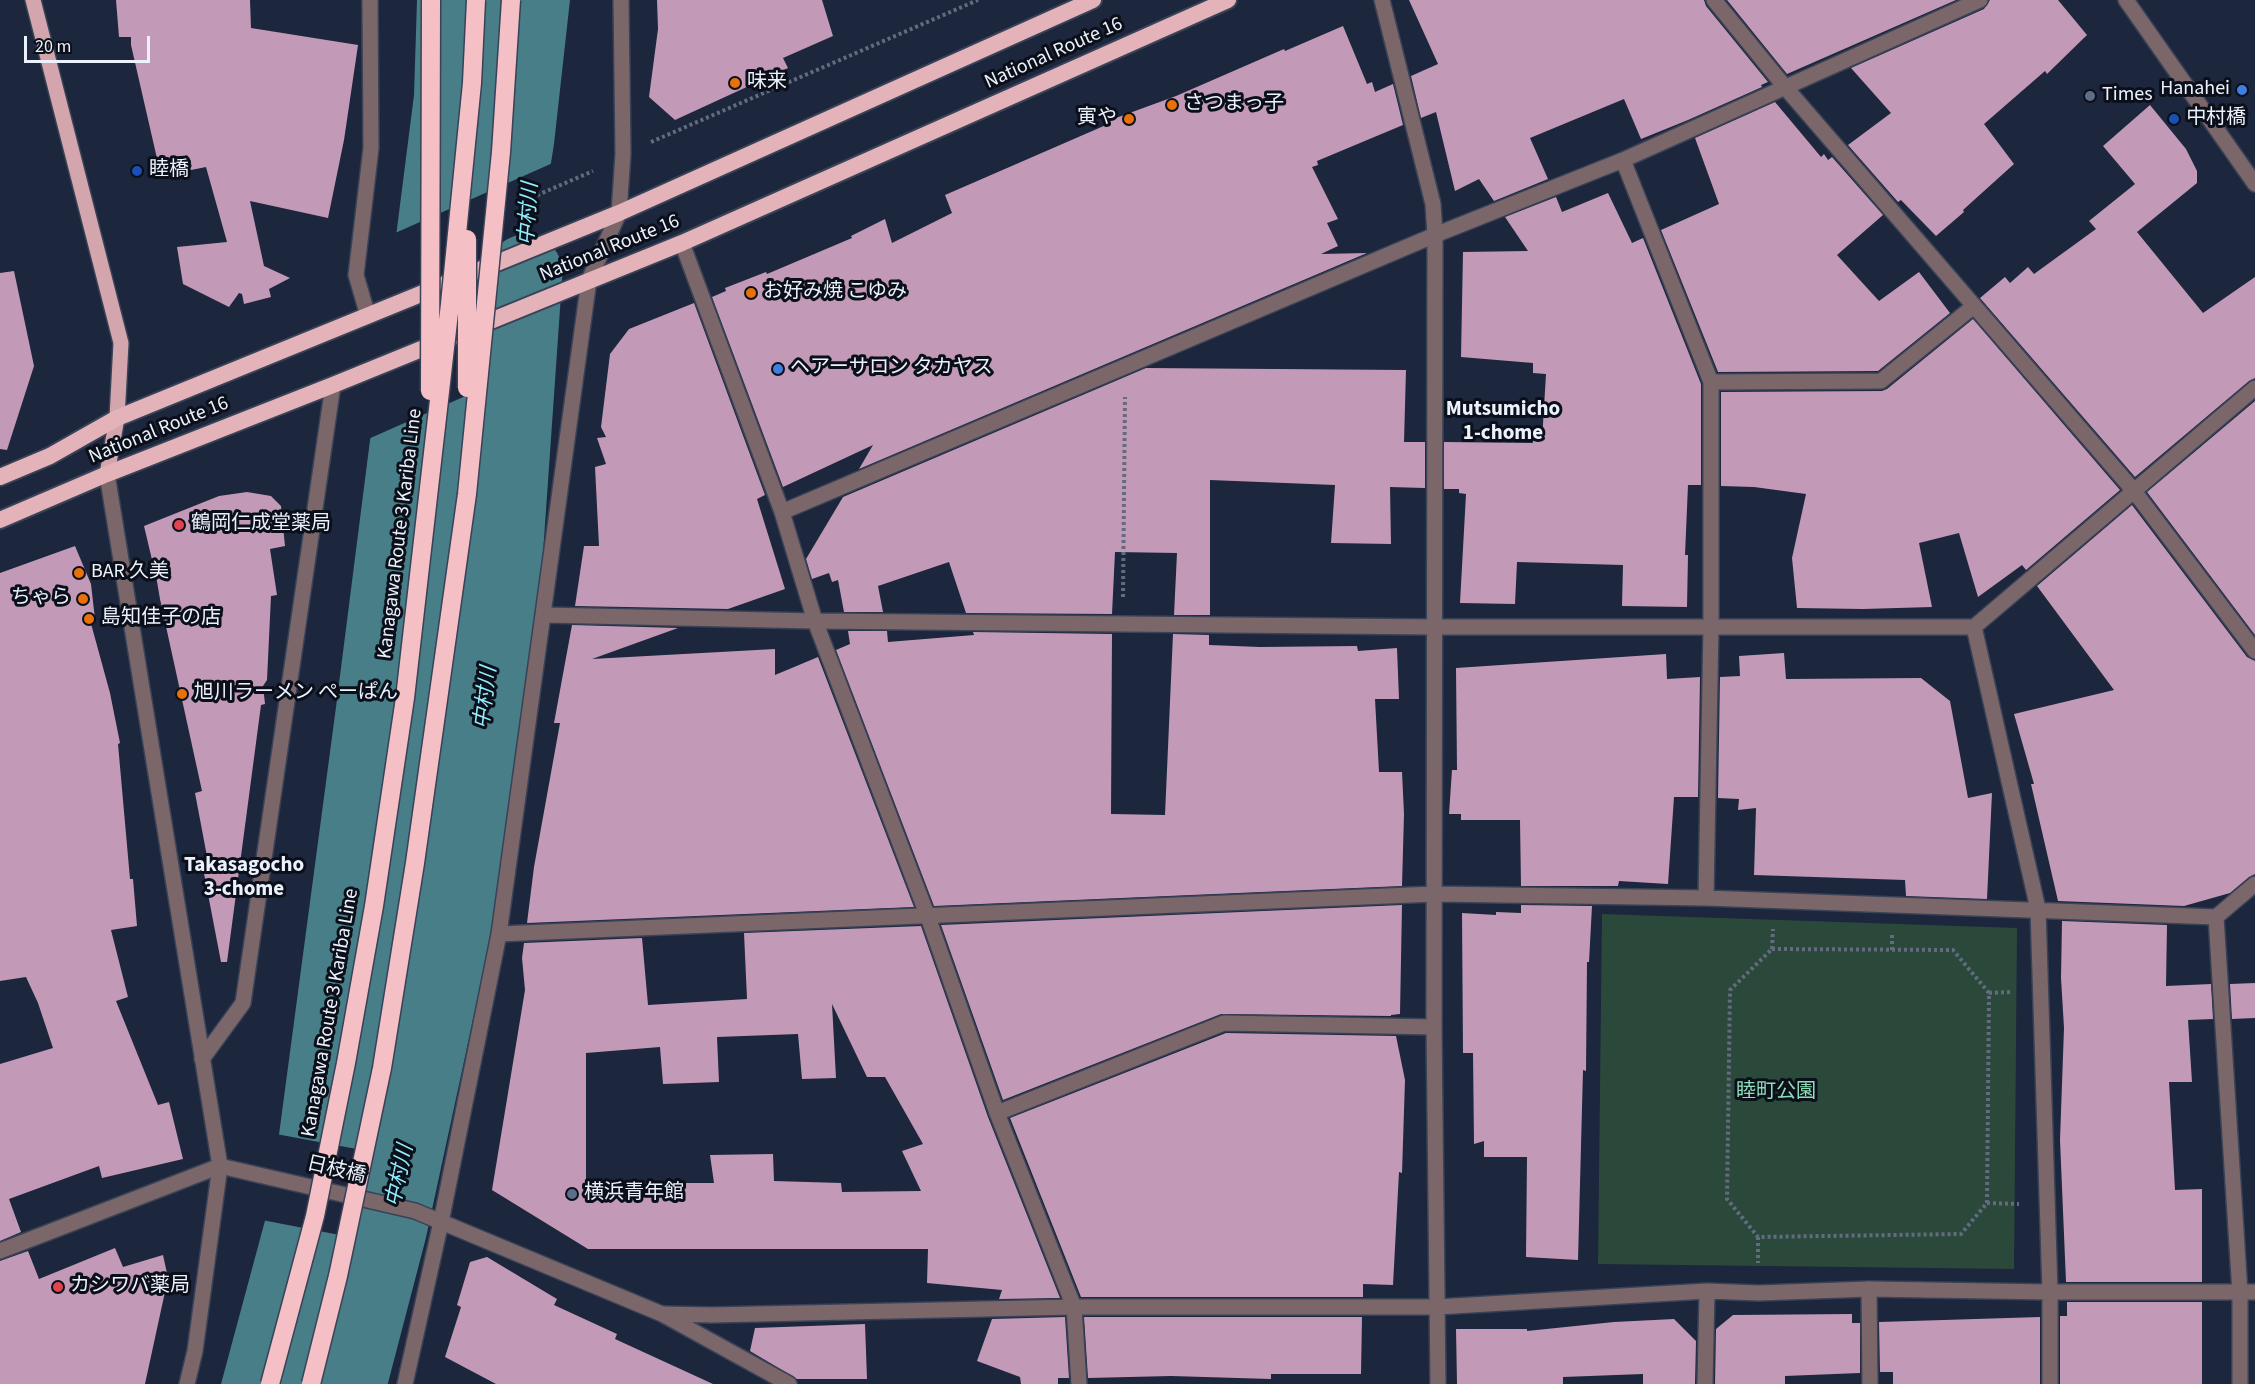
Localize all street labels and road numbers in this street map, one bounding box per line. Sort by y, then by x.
street label: National Route 16 [981,13,1127,95]
street label: National Route 16 [537,210,683,288]
street label: National Route 16 [86,392,232,470]
street label: Kanagawa Route 3 Kariba Line [374,408,428,660]
street label: Kanagawa Route 3 Kariba Line [297,887,365,1139]
street label: 日枝橋 [304,1153,368,1189]

